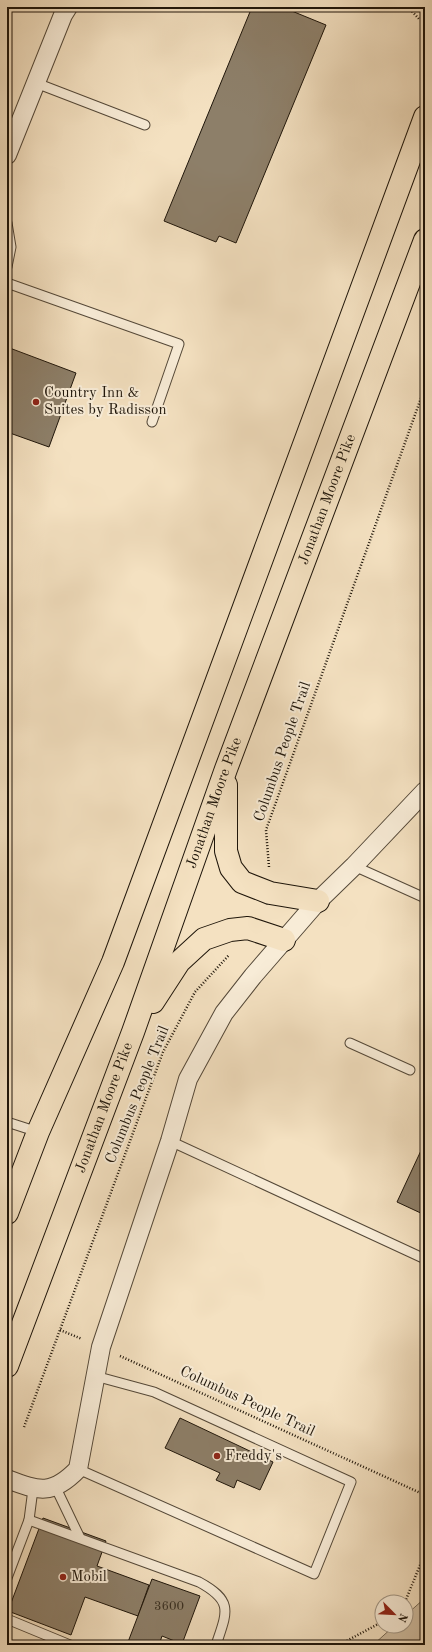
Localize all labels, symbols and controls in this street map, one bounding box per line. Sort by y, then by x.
place label: Country Inn & Suites by Radisson [44,386,167,418]
marker: Country Inn & Suites by Radisson [31,397,41,407]
street label: Jonathan Moore Pike [296,432,359,567]
street label: Columbus People Trail [252,680,314,824]
street label: Jonathan Moore Pike [184,735,245,870]
street label: Columbus People Trail [104,1024,172,1166]
street label: Jonathan Moore Pike [73,1040,136,1175]
street label: Columbus People Trail [177,1364,317,1440]
place label: Freddy's [225,1449,282,1464]
marker: Freddy's [212,1451,222,1461]
place label: Mobil [71,1570,107,1585]
marker: Mobil [58,1572,68,1582]
north arrow [374,1594,414,1634]
house number: 3600 [154,1600,184,1613]
text: N [395,1611,408,1624]

